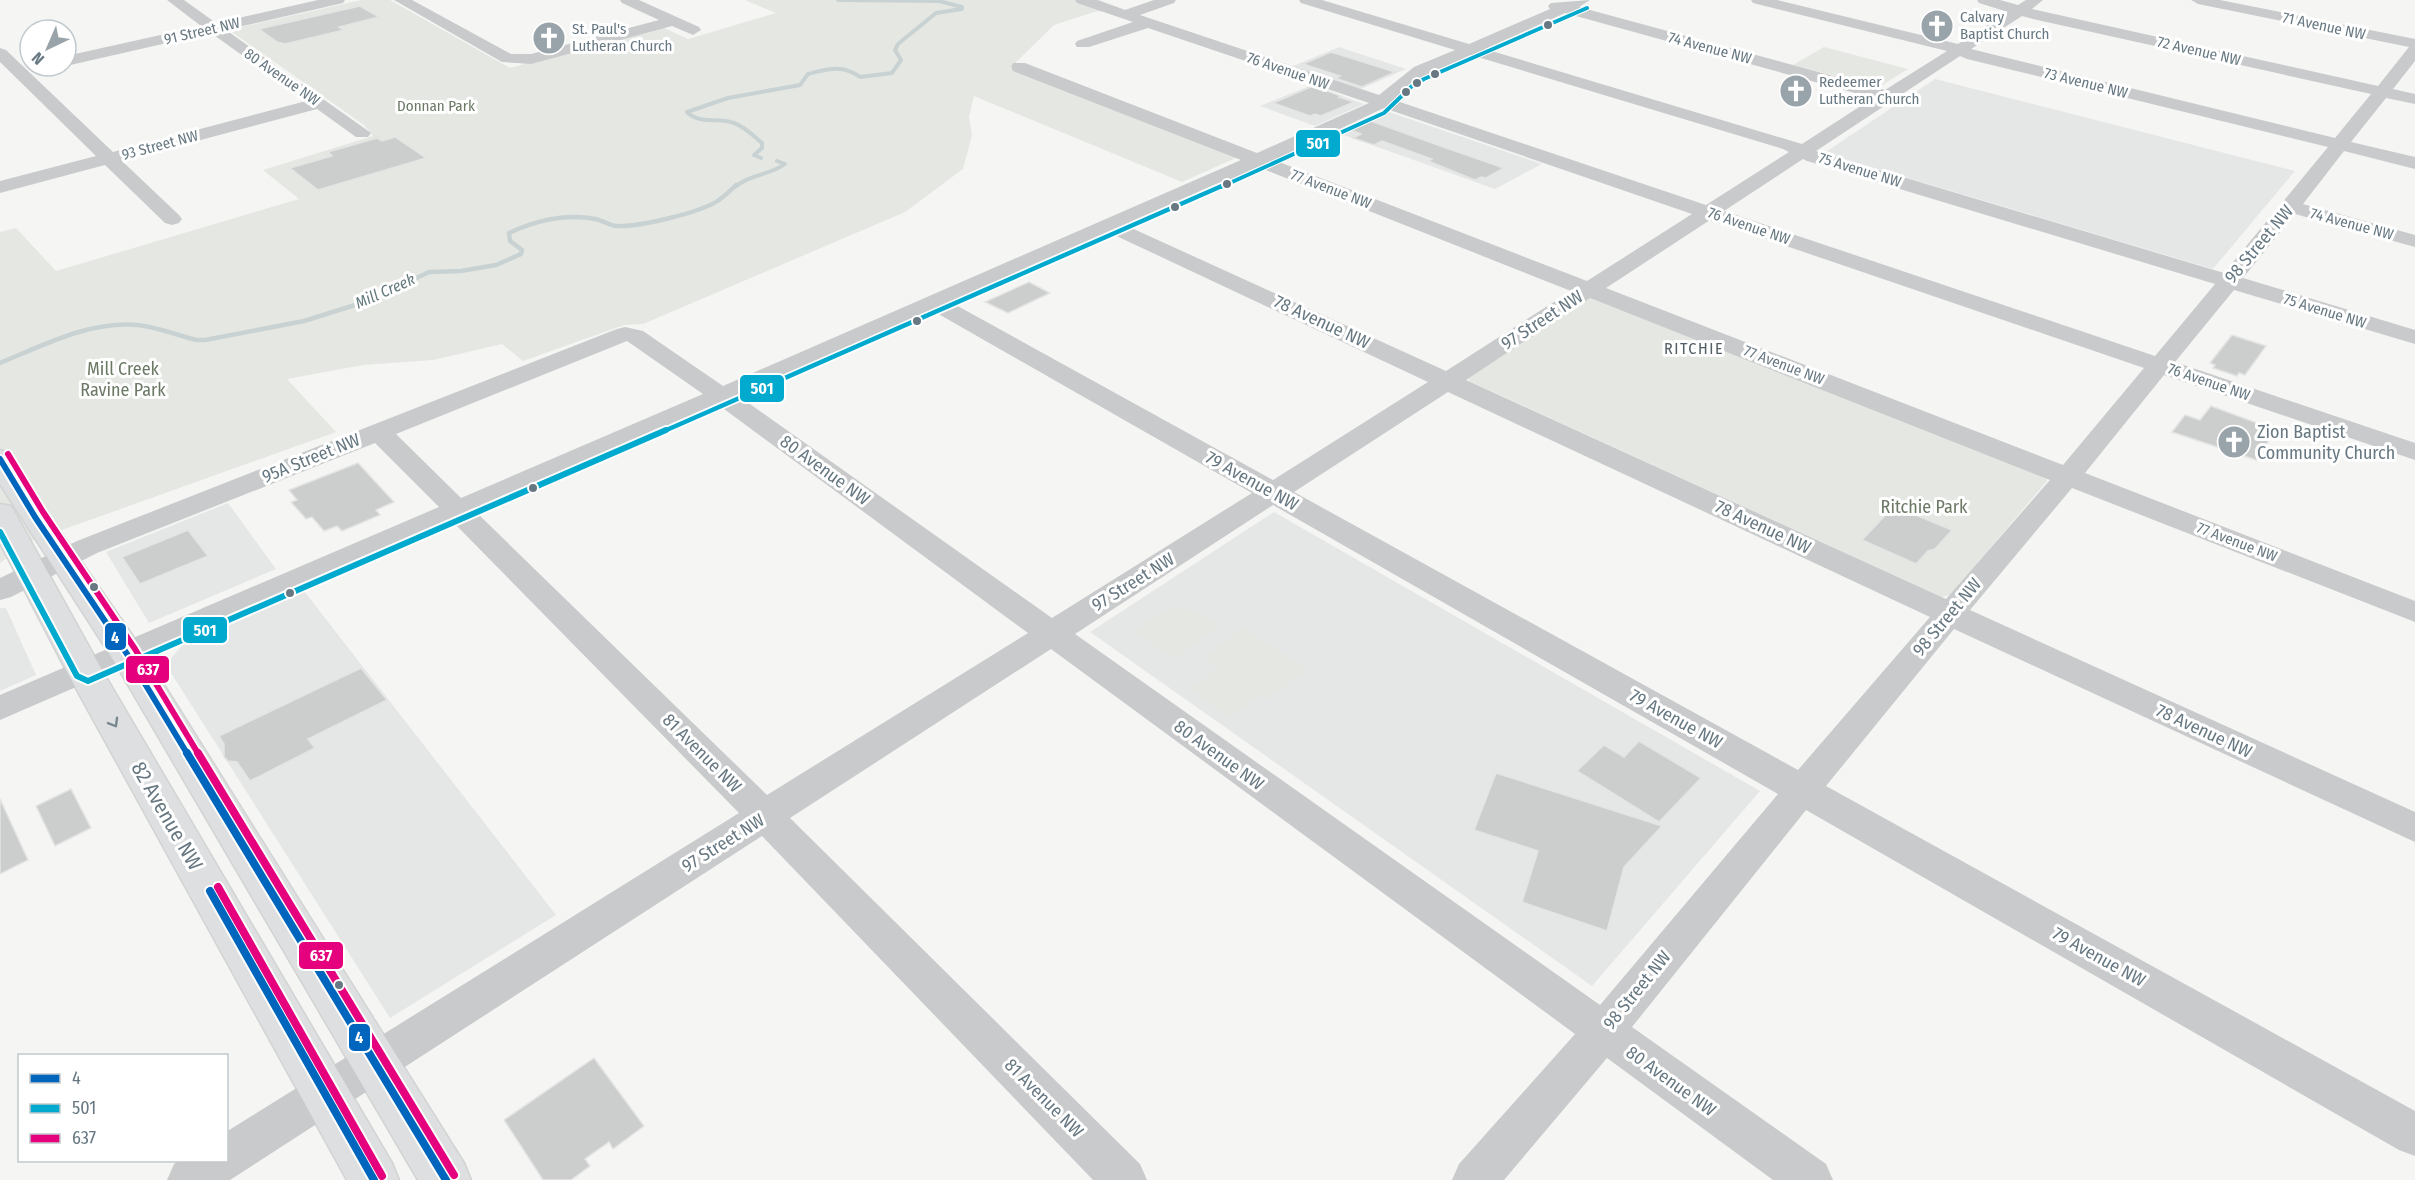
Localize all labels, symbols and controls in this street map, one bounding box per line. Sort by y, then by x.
church icon: Calvary Baptist Church [1919,8,1955,44]
place label: Calvary Baptist Church [1960,8,2049,43]
street label: 71 Avenue NW [2281,8,2367,44]
street label: 91 Street NW [162,14,242,48]
north arrow [18,18,78,78]
unlabelled marker [1542,19,1554,31]
church icon: St. Paul's Lutheran Church [531,20,567,56]
place label: St. Paul's Lutheran Church [572,20,672,55]
street label: 74 Avenue NW [1666,28,1754,68]
street label: 72 Avenue NW [2156,33,2242,69]
street label: 80 Avenue NW [241,44,323,110]
text: N [28,48,48,69]
street label: 76 Avenue NW [1245,49,1331,93]
street label: 73 Avenue NW [2042,64,2130,102]
unlabelled marker [1429,68,1441,80]
church icon: Redeemer Lutheran Church [1778,73,1814,109]
place label: Redeemer Lutheran Church [1819,73,1919,108]
unlabelled marker [1411,77,1423,89]
unlabelled marker [1400,86,1412,98]
park label: Donnan Park [397,97,475,115]
street label: 93 Street NW [120,126,200,164]
line badge: 501 [1295,129,1341,158]
text: 501 [1306,134,1330,153]
street label: 75 Avenue NW [1817,149,1903,191]
street label: 77 Avenue NW [1288,165,1374,213]
unlabelled marker [1221,178,1233,190]
street label: 98 Street NW [2220,200,2298,287]
unlabelled marker [1169,201,1181,213]
street label: 76 Avenue NW [1706,204,1792,248]
street label: 74 Avenue NW [2308,204,2396,244]
water label: Mill Creek [352,269,418,313]
street label: 97 Street NW [1497,285,1587,355]
street label: 78 Avenue NW [1271,290,1374,354]
street label: 75 Avenue NW [2282,290,2368,332]
unlabelled marker [911,315,923,327]
district label: RITCHIE [1664,339,1724,358]
street label: 77 Avenue NW [1741,341,1827,389]
park label: Mill Creek Ravine Park [80,358,166,401]
street label: 76 Avenue NW [2166,360,2252,404]
line badge: 501 [739,374,785,403]
text: 501 [750,379,774,398]
place label: Zion Baptist Community Church [2257,421,2395,464]
church icon: Zion Baptist Community Church [2216,424,2252,460]
street label: 95A Street NW [259,428,364,488]
street label: 80 Avenue NW [776,430,874,510]
street label: 79 Avenue NW [1202,446,1303,516]
unlabelled marker [527,482,539,494]
street label: 78 Avenue NW [1712,495,1815,559]
park label: Ritchie Park [1881,496,1968,518]
street label: 77 Avenue NW [2194,518,2280,566]
street label: 97 Street NW [1088,548,1179,616]
street label: 98 Street NW [1908,573,1986,660]
unlabelled marker [88,581,100,593]
unlabelled marker [284,587,296,599]
line badge: 501 [182,616,228,644]
text: 501 [193,621,217,640]
line badge: 4 [104,622,127,651]
text: 4 [111,628,119,647]
line badge: 637 [125,655,170,684]
text: 637 [137,660,159,679]
street label: 79 Avenue NW [1626,684,1727,754]
street label: 78 Avenue NW [2153,699,2256,763]
street label: 81 Avenue NW [658,709,746,797]
street label: 80 Avenue NW [1170,715,1268,795]
one-way arrow [107,717,118,727]
street label: 82 Avenue NW [125,757,209,875]
street label: 97 Street NW [678,809,769,877]
street label: 79 Avenue NW [2049,922,2150,992]
line badge: 637 [298,941,344,970]
text: 637 [310,946,332,965]
street label: 98 Street NW [1599,946,1676,1034]
unlabelled marker [333,979,345,991]
line badge: 4 [348,1023,371,1052]
text: 4 [355,1028,363,1047]
street label: 80 Avenue NW [1622,1041,1720,1121]
legend [18,1054,228,1162]
street label: 81 Avenue NW [1000,1054,1088,1142]
text: 4 [72,1067,81,1089]
text: 501 [72,1097,96,1119]
text: 637 [72,1127,96,1149]

